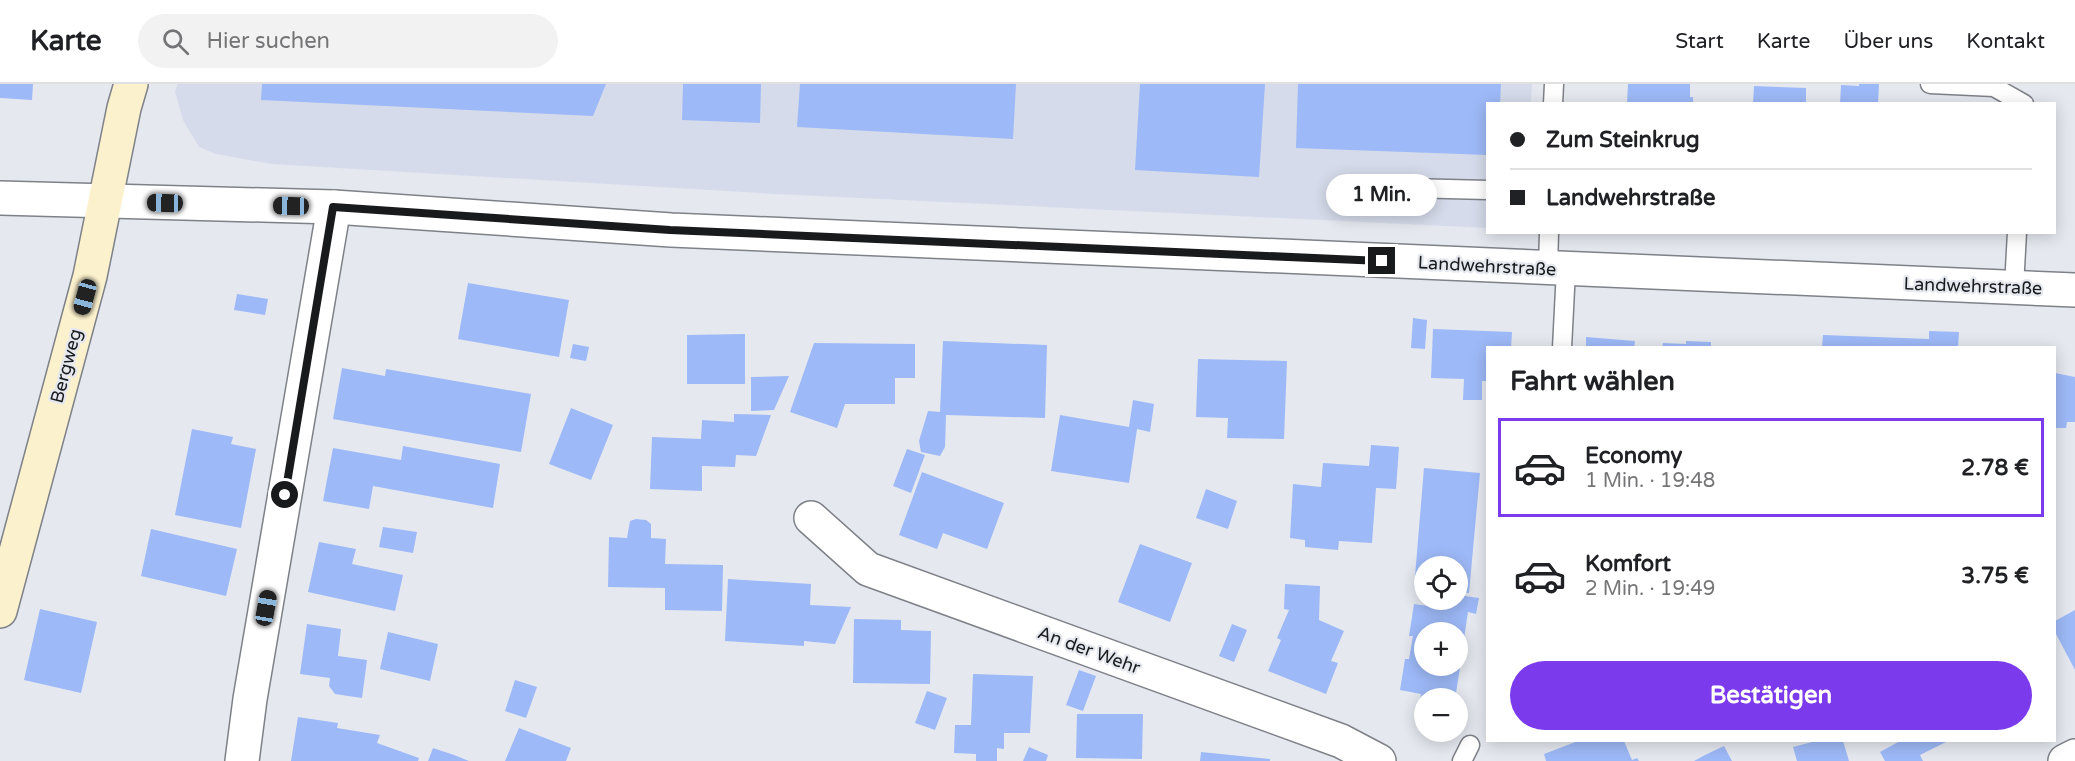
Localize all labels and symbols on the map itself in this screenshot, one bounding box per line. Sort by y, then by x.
callout: 1 Min. [1326,174,1438,216]
car [147,194,183,212]
car [273,197,309,215]
route end [1368,247,1395,274]
street label: Landwehrstraße [1417,251,1557,281]
street label: Landwehrstraße [1903,273,2043,299]
car [72,277,98,317]
street label: Bergweg [46,326,86,406]
route start [271,481,298,508]
car [254,589,278,627]
street label: An der Wehr [1035,621,1143,679]

